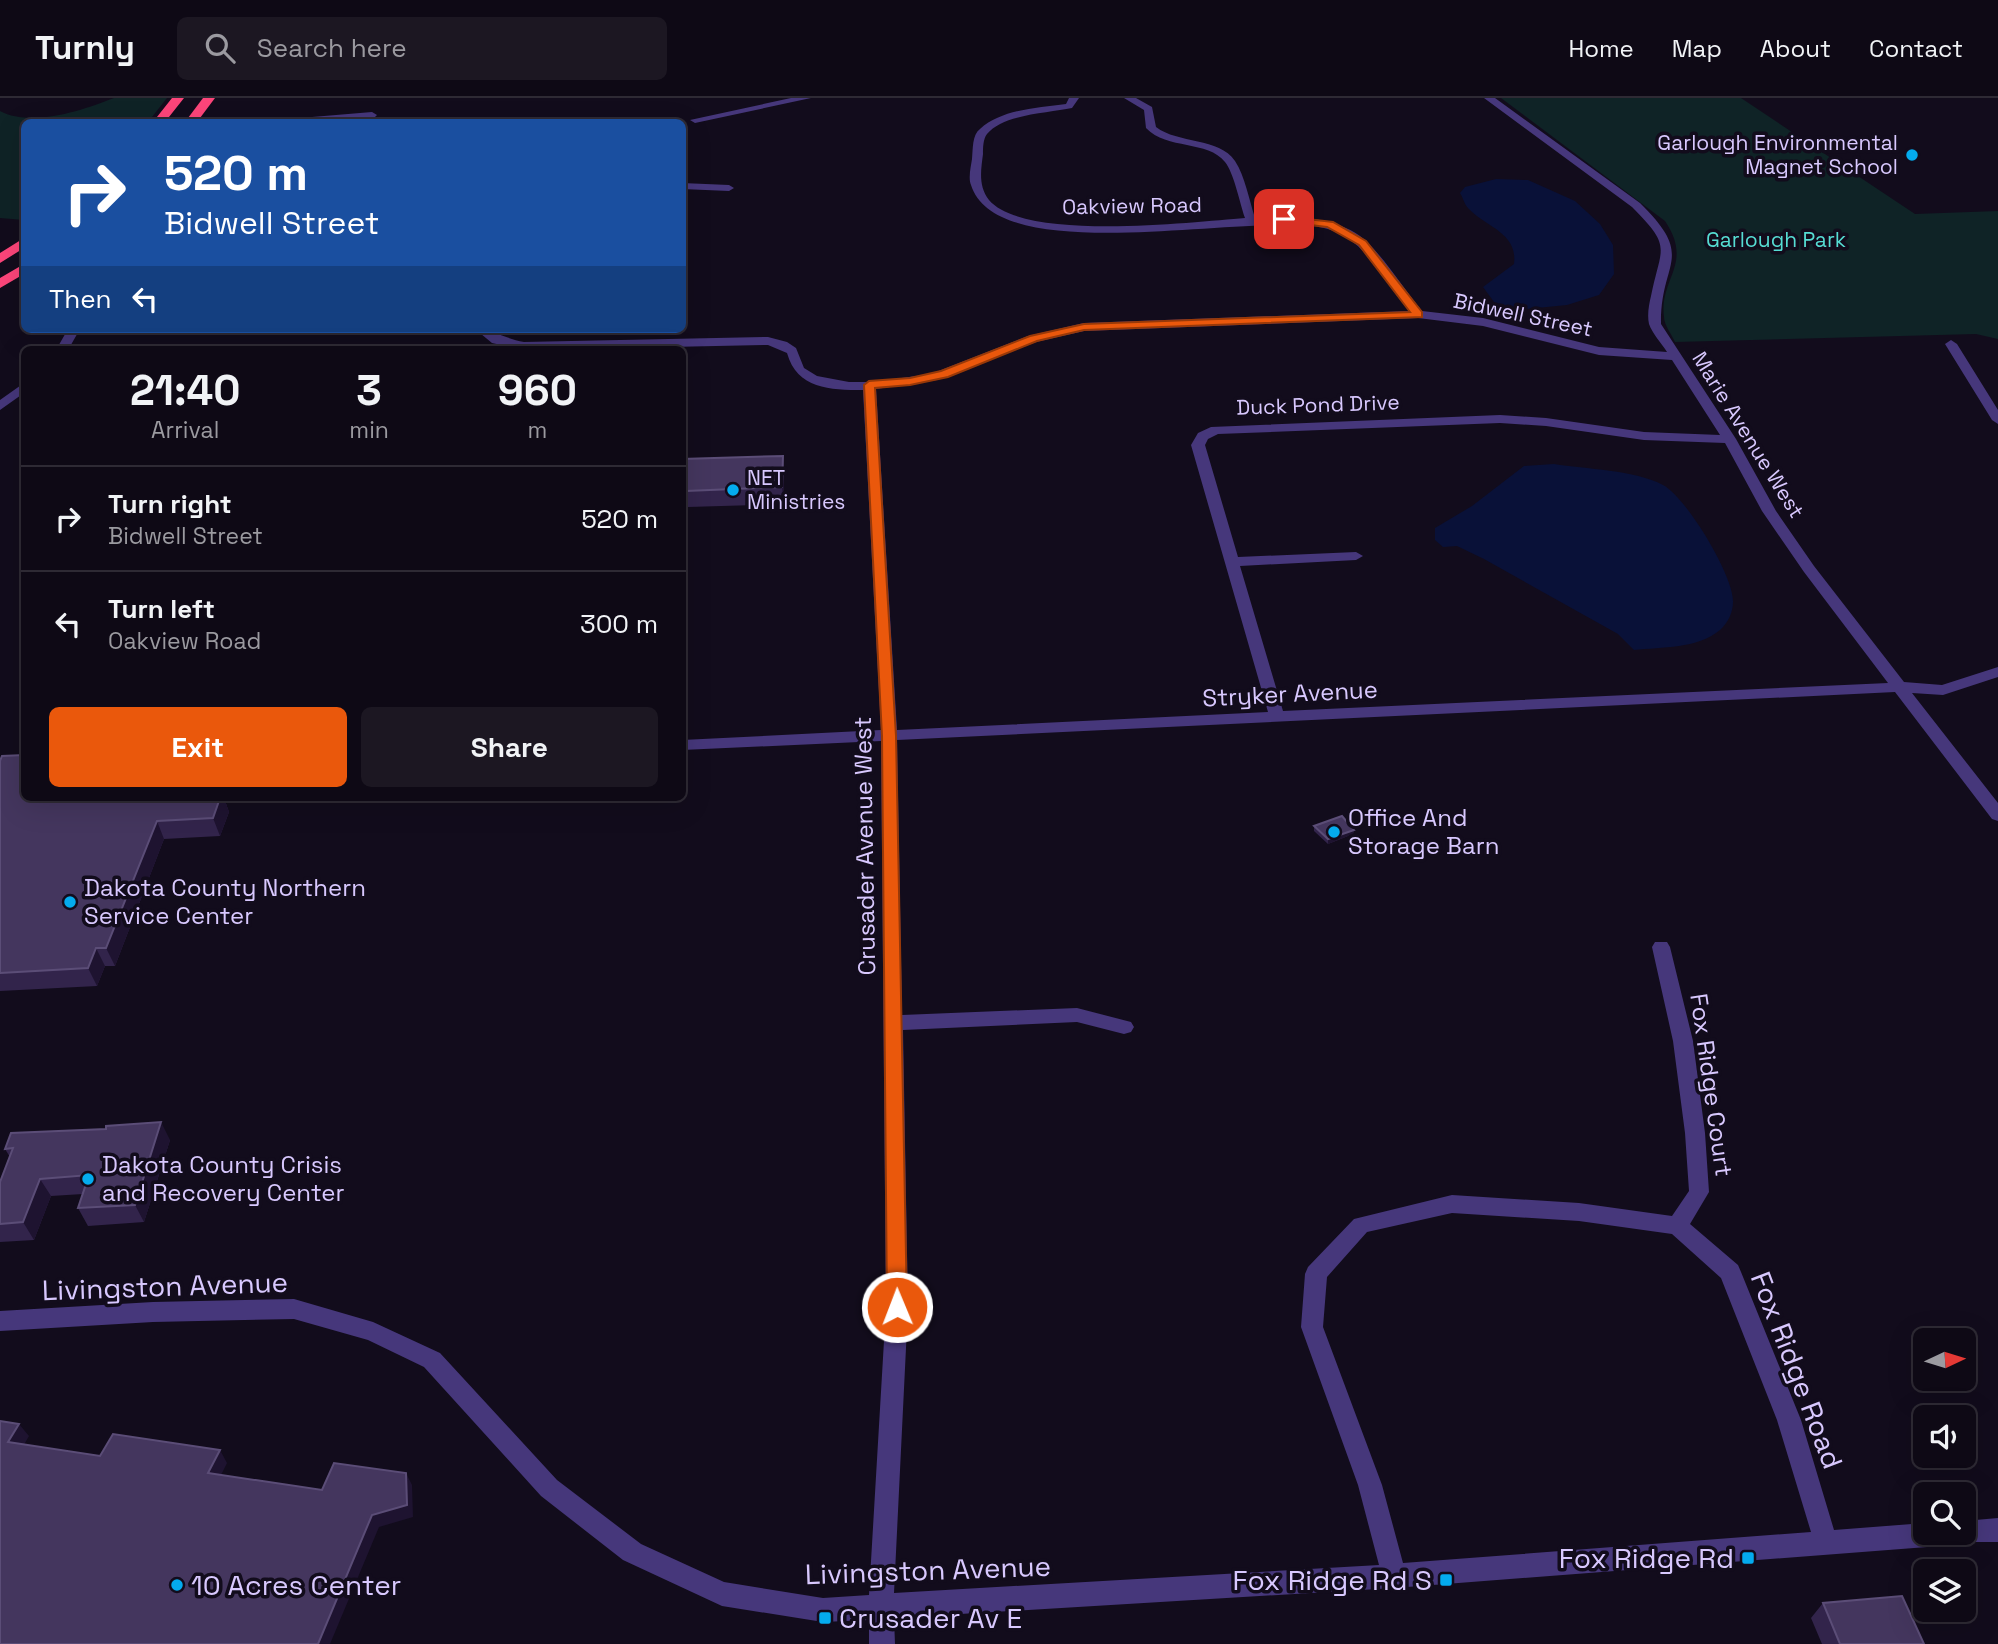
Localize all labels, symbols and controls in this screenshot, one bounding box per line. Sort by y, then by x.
search box [177,17,667,80]
text: Turnly [35,27,135,69]
icon: search [201,29,239,67]
text: Search here [257,31,407,65]
text: Home [1568,33,1634,64]
text: Map [1672,33,1722,64]
text: About [1760,33,1831,64]
text: Contact [1869,33,1963,64]
place label: Garlough Environmental Magnet School [1657,129,1898,180]
text: 520 m [164,142,308,204]
icon: right [49,147,140,238]
marker: Garlough Environmental Magnet School [1904,147,1920,163]
pin [1254,189,1314,249]
street label: Oakview Road [1062,191,1202,220]
icon: arrive [1265,200,1303,238]
text: Bidwell Street [164,203,380,243]
park label: Garlough Park [1706,226,1846,253]
icon: left [126,280,164,318]
text: Then [49,282,112,316]
street label: Bidwell Street [1451,287,1595,342]
street label: Marie Avenue West [1686,346,1811,523]
text: 21:40 [130,364,240,417]
text: 3 [356,364,382,417]
text: 960 [498,364,577,417]
street label: Duck Pond Drive [1236,388,1400,421]
text: Arrival [151,415,219,445]
text: min [349,415,389,445]
text: m [528,415,547,445]
place label: NET Ministries [747,464,845,515]
marker: NET Ministries [725,482,741,498]
text: Turn right [108,487,232,521]
icon: right [49,500,87,538]
text: 520 m [581,502,658,536]
text: Bidwell Street [108,521,263,551]
text: Turn left [108,592,215,626]
icon: left [49,605,87,643]
text: 300 m [580,607,658,641]
text: Oakview Road [108,626,261,656]
street label: Stryker Avenue [1201,673,1378,714]
button: Exit [49,707,347,787]
button: Share [361,707,658,787]
street label: Crusader Avenue West [847,716,882,976]
place label: Office And Storage Barn [1348,802,1499,861]
marker: Office And Storage Barn [1326,824,1342,840]
place label: Dakota County Northern Service Center [84,872,366,931]
marker: Dakota County Northern Service Center [62,894,78,910]
street label: Fox Ridge Court [1683,991,1740,1178]
place label: Dakota County Crisis and Recovery Center [102,1149,345,1208]
marker: Dakota County Crisis and Recovery Center [80,1171,96,1187]
street label: Livingston Avenue [41,1264,289,1308]
street label: Fox Ridge Road [1743,1266,1851,1474]
position arrow [860,1270,934,1344]
north arrow [1913,1328,1976,1391]
map controls [1913,1328,1976,1622]
button: sound [1913,1405,1976,1468]
button: search [1913,1482,1976,1545]
place label: Fox Ridge Rd [1559,1540,1734,1576]
street label: Livingston Avenue [804,1548,1052,1592]
marker: Fox Ridge Rd [1740,1550,1756,1566]
button: layers [1913,1559,1976,1622]
place label: Fox Ridge Rd S [1233,1562,1432,1598]
place label: 10 Acres Center [191,1567,401,1603]
marker: Fox Ridge Rd S [1438,1572,1454,1588]
marker: 10 Acres Center [169,1577,185,1593]
place label: Crusader Av E [839,1600,1022,1636]
marker: Crusader Av E [817,1610,833,1626]

